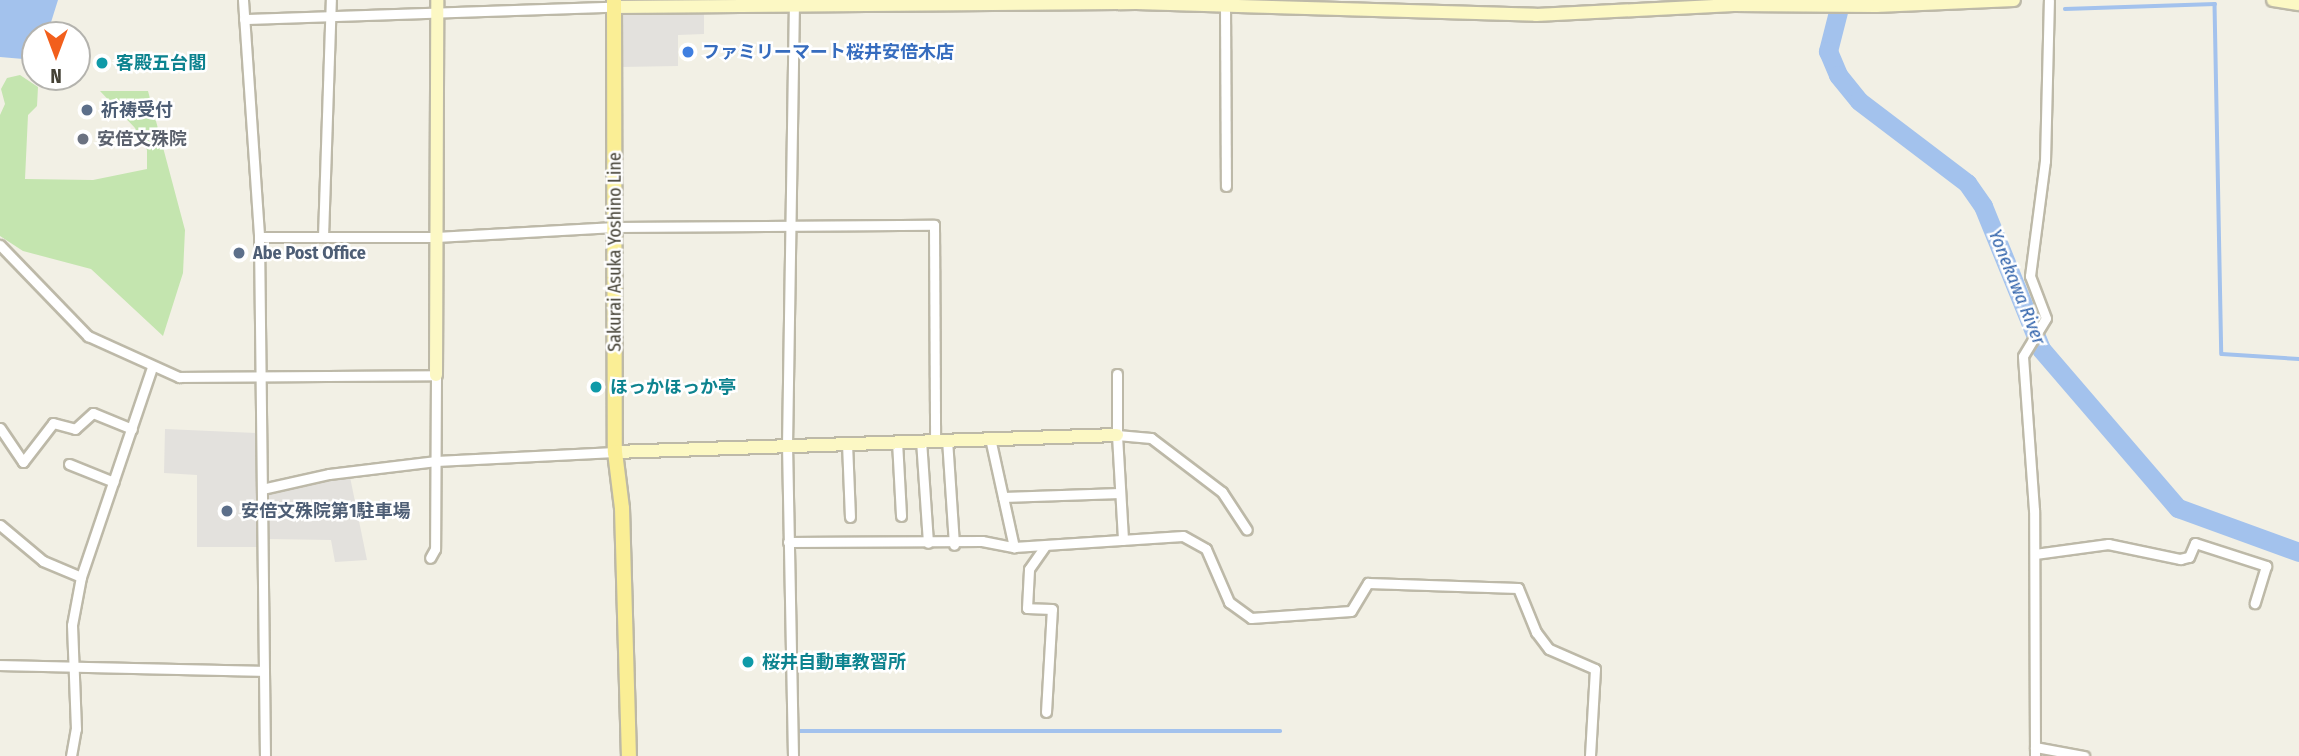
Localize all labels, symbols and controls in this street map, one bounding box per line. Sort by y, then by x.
north arrow [21,21,91,91]
place label: ファミリーマート桜井安倍木店 [702,41,954,63]
marker: ファミリーマート桜井安倍木店 [680,44,696,60]
place label: 客殿五台閣 [116,52,206,74]
marker: 客殿五台閣 [94,55,110,71]
text: N [50,64,62,87]
place label: 祈祷受付 [101,99,173,121]
marker: 祈祷受付 [79,102,95,118]
place label: 安倍文殊院 [97,128,187,150]
marker: 安倍文殊院 [75,131,91,147]
street label: Sakurai Asuka Yoshino Line [604,152,626,352]
water label: Yonekawa River [1984,226,2050,348]
place label: Abe Post Office [253,242,366,264]
marker: Abe Post Office [231,245,247,261]
place label: ほっかほっか亭 [610,376,736,398]
marker: ほっかほっか亭 [588,379,604,395]
place label: 安倍文殊院第1駐車場 [241,500,411,522]
marker: 安倍文殊院第1駐車場 [219,503,235,519]
place label: 桜井自動車教習所 [762,651,906,673]
marker: 桜井自動車教習所 [740,654,756,670]

